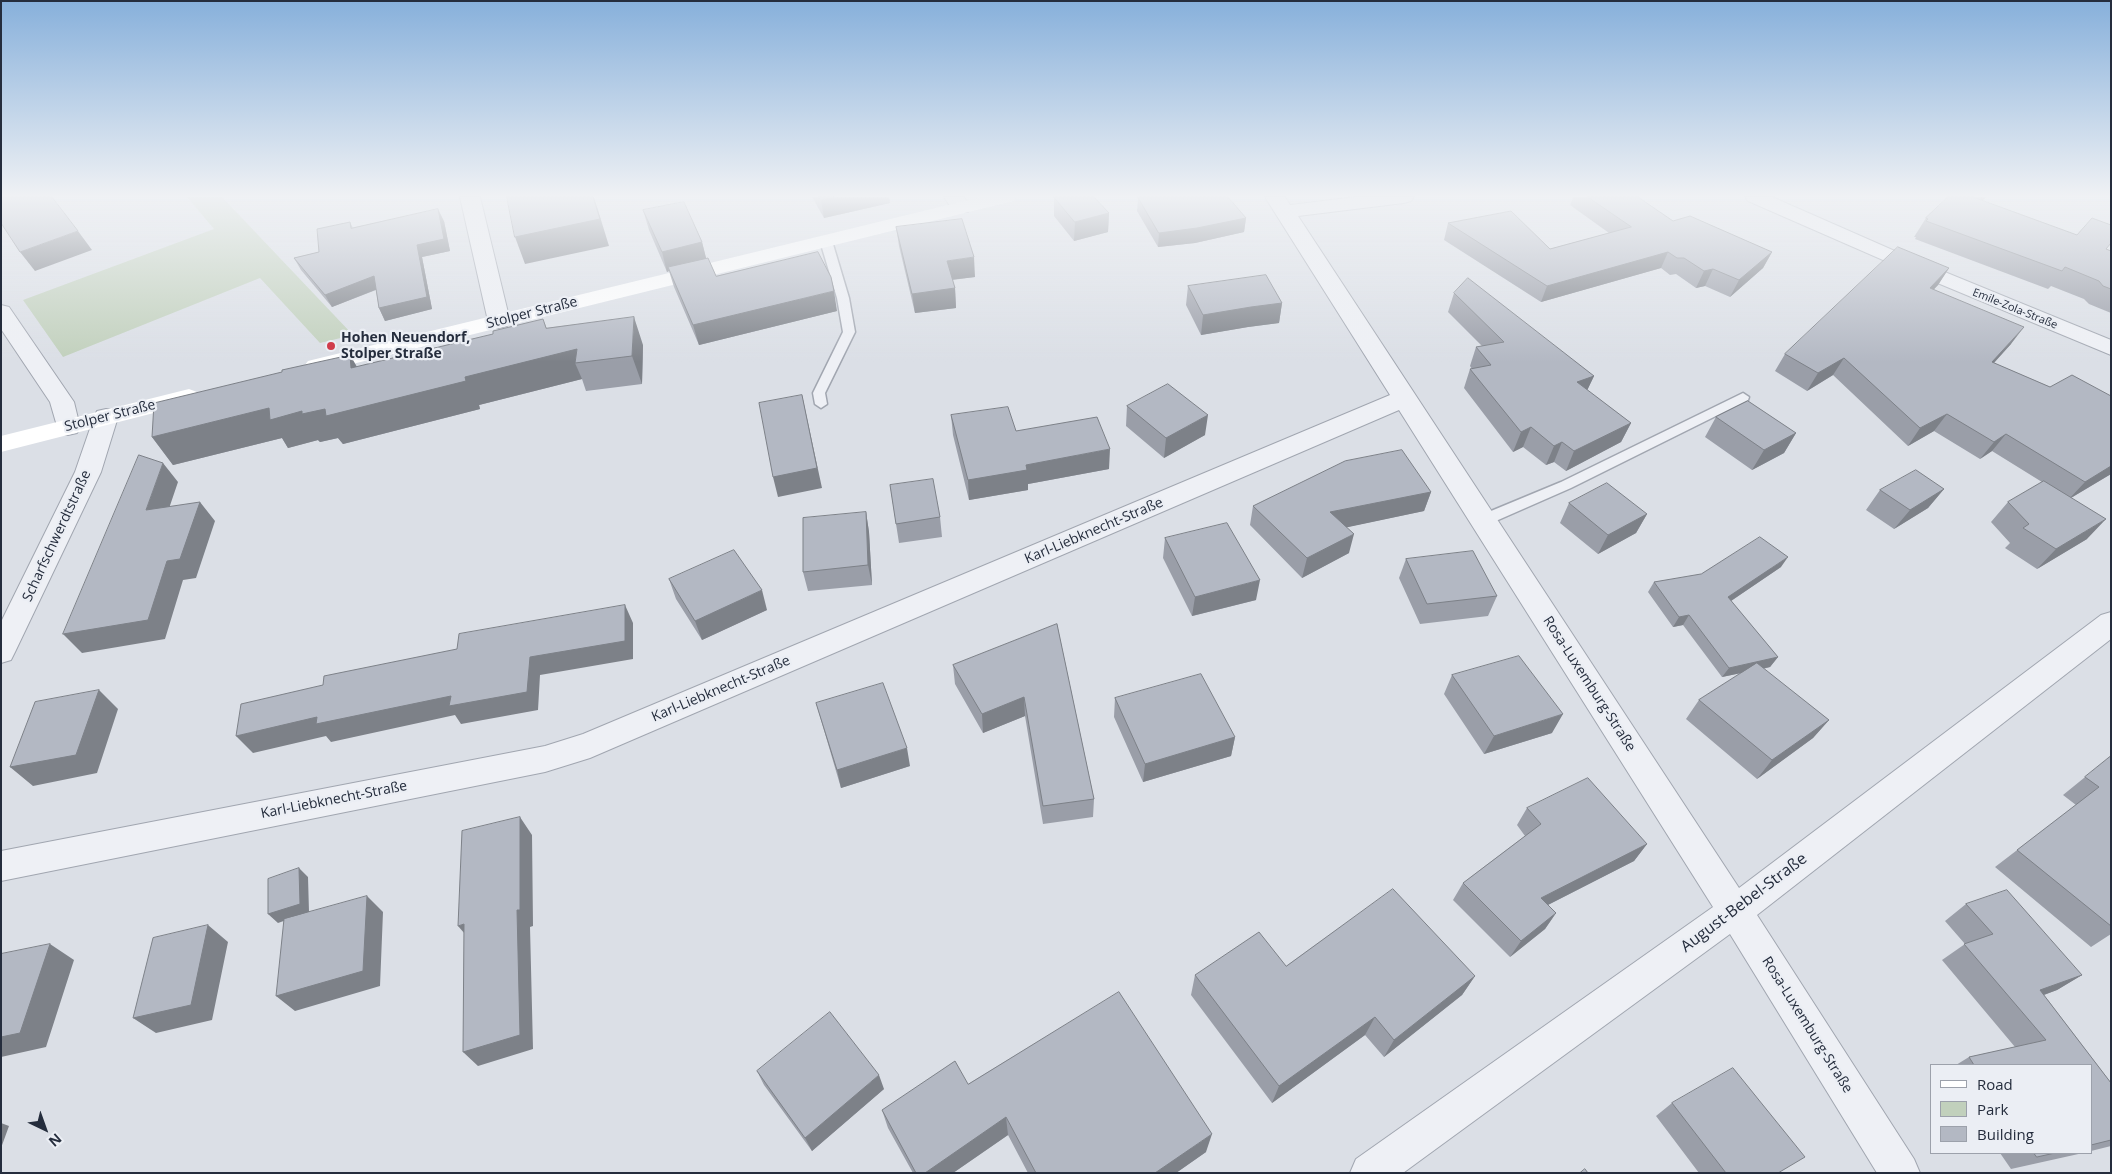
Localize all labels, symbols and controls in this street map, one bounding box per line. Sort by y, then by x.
street label: Emile-Zola-Straße [1971,286,2059,332]
street label: Stolper Straße [485,294,579,332]
place label: Hohen Neuendorf, Stolper Straße [341,330,470,362]
marker: Hohen Neuendorf, Stolper Straße [325,340,337,352]
street label: Stolper Straße [63,397,157,435]
street label: Scharfschwerdtstraße [19,468,95,604]
street label: Karl-Liebknecht-Straße [1022,494,1166,568]
street label: Rosa-Luxemburg-Straße [1539,613,1639,755]
street label: Karl-Liebknecht-Straße [649,652,793,726]
street label: Karl-Liebknecht-Straße [259,778,409,822]
street label: August-Bebel-Straße [1677,849,1811,957]
street label: Rosa-Luxemburg-Straße [1758,954,1856,1096]
legend [1930,1064,2092,1154]
text: Road [1977,1074,2013,1094]
text: Park [1977,1099,2008,1119]
north arrow [20,1104,70,1154]
text: Building [1977,1124,2034,1144]
text: N [45,1130,66,1151]

